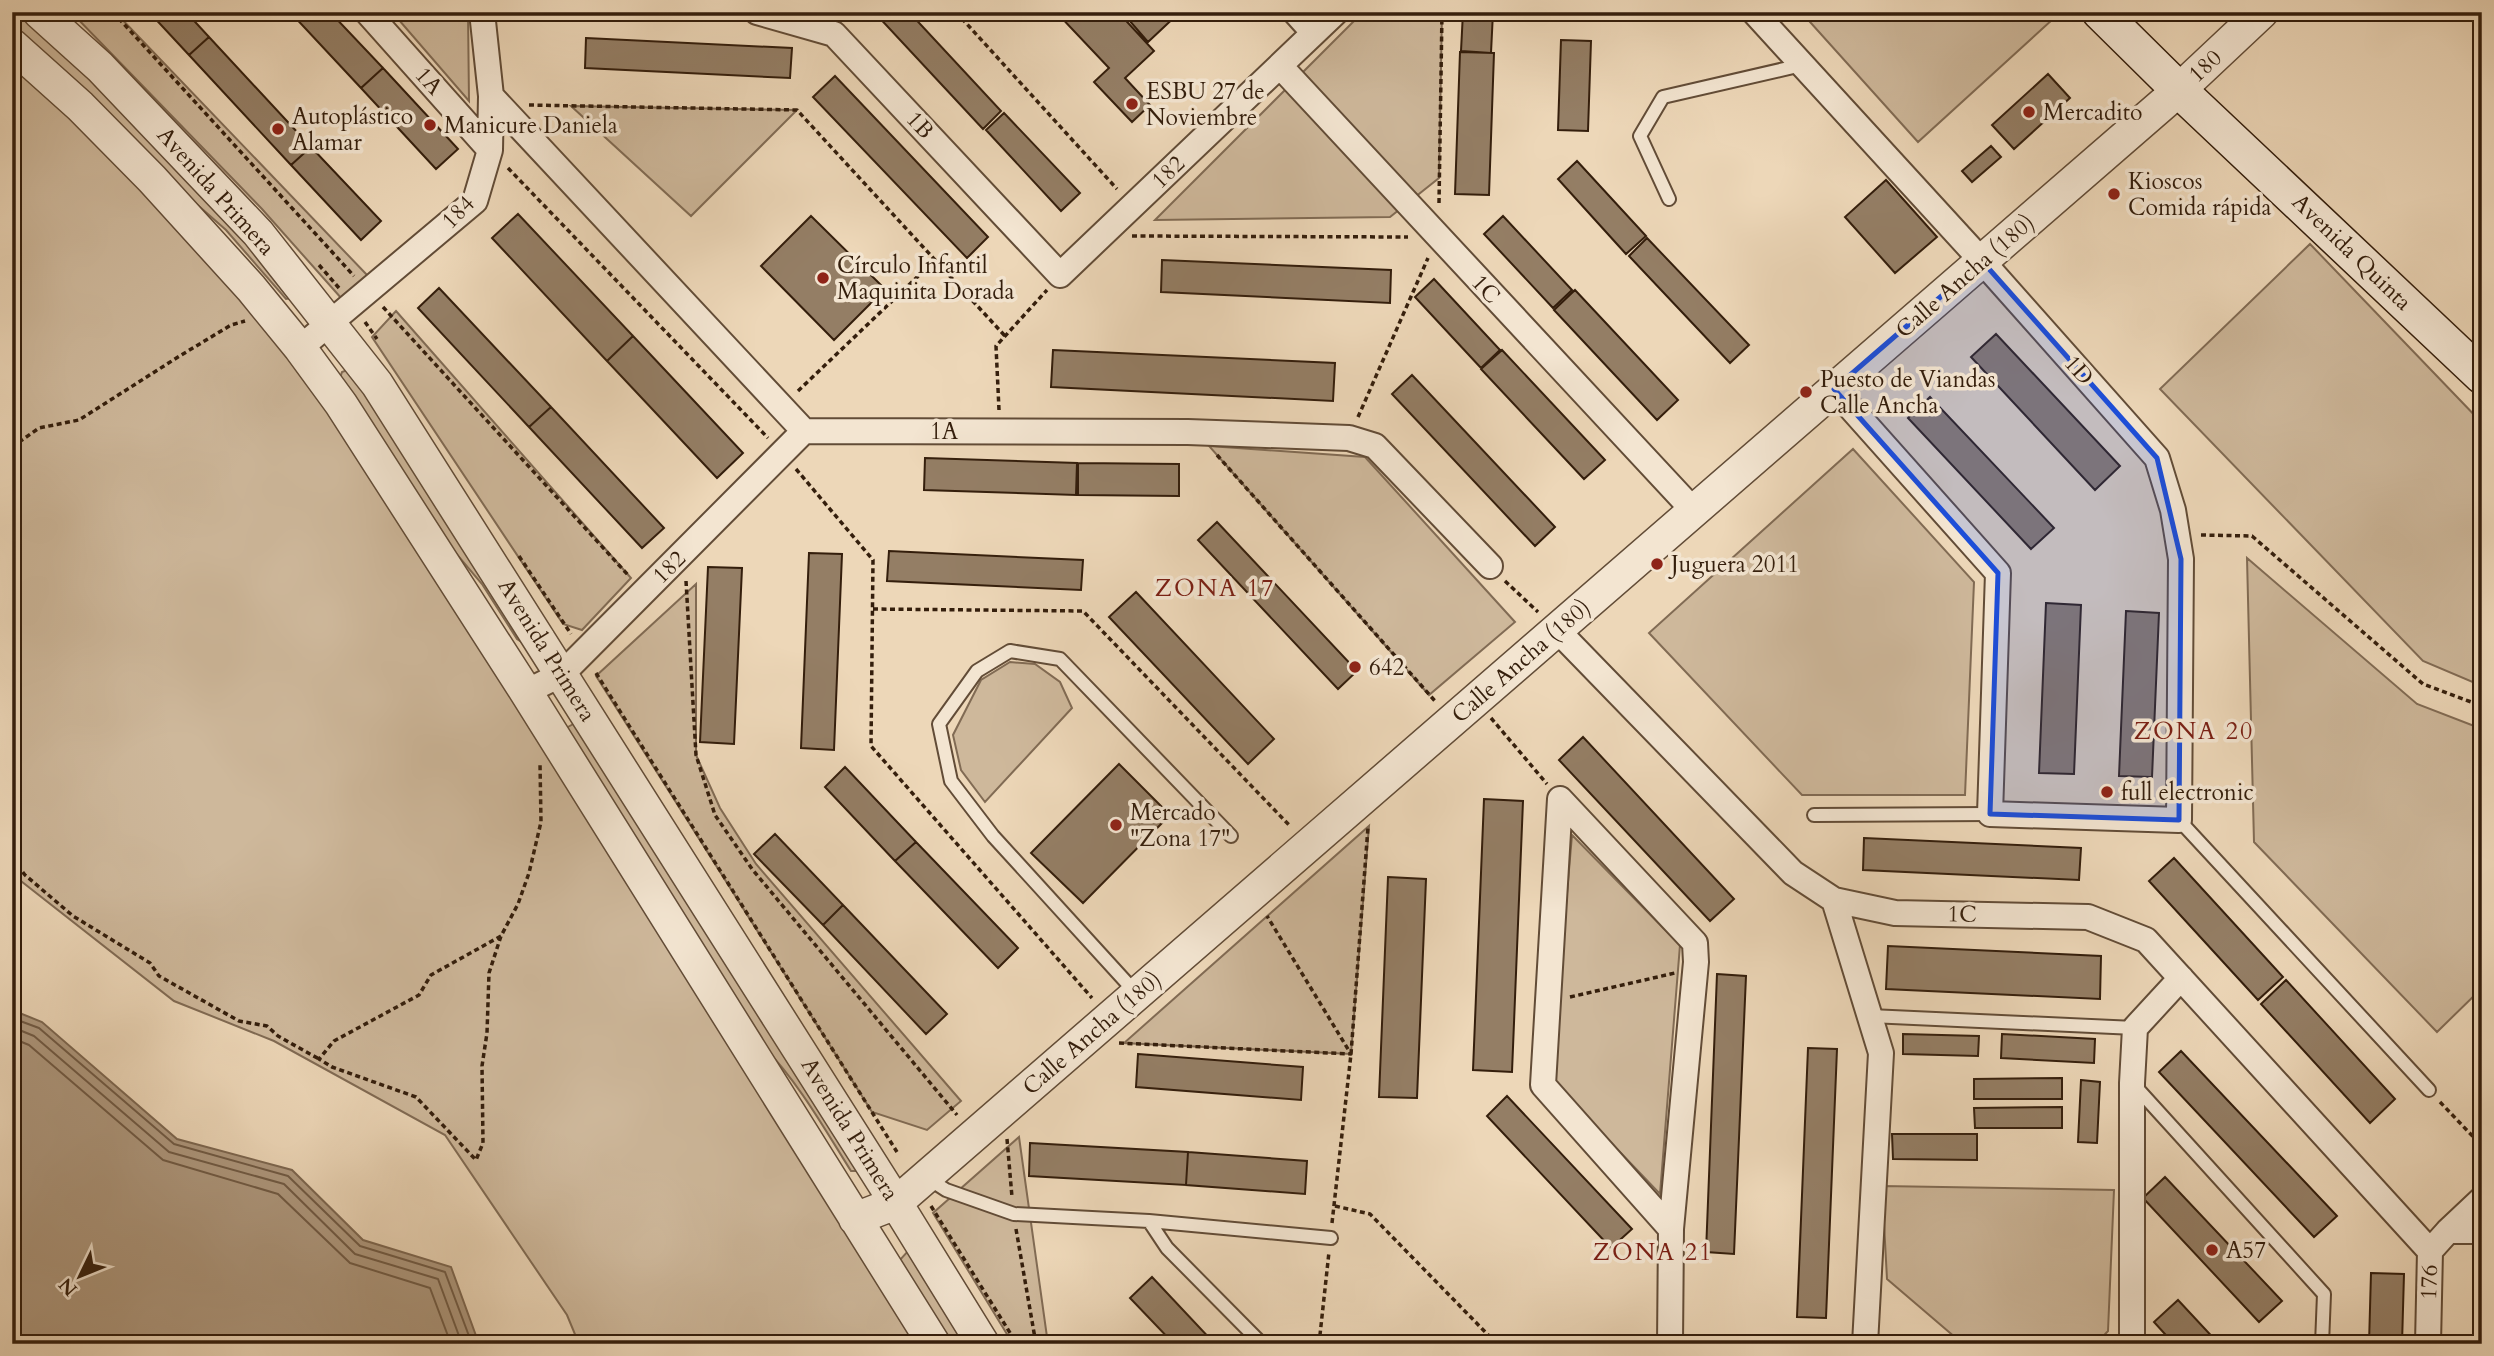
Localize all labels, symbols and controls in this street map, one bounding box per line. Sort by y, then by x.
street label: 180 [2182,43,2228,89]
street label: 1A [408,60,450,102]
place label: ESBU 27 de Noviembre [1146,76,1265,133]
marker: ESBU 27 de Noviembre [1124,96,1140,112]
place label: Mercadito [2043,97,2142,128]
place label: Autoplástico Alamar [292,101,413,158]
street label: 1B [899,104,941,146]
marker: Mercadito [2021,104,2037,120]
place label: Manicure Daniela [444,110,618,141]
marker: Manicure Daniela [422,117,438,133]
street label: Avenida Primera [150,120,282,262]
marker: Autoplástico Alamar [270,121,286,137]
street label: 182 [1145,149,1191,195]
place label: Kioscos Comida rápida [2128,166,2272,223]
marker: Kioscos Comida rápida [2106,186,2122,202]
street label: Avenida Quinta [2285,187,2419,317]
street label: 184 [435,188,482,235]
street label: Calle Ancha (180) [1889,207,2041,345]
place label: Círculo Infantil Maquinita Dorada [837,250,1015,307]
street label: 1C [1465,268,1507,310]
marker: Círculo Infantil Maquinita Dorada [815,270,831,286]
street label: 1D [2057,348,2101,392]
place label: Puesto de Viandas Calle Ancha [1820,364,1995,421]
marker: Puesto de Viandas Calle Ancha [1798,384,1814,400]
street label: 1A [930,416,959,447]
street label: 182 [646,544,692,590]
place label: Juguera 2011 [1668,549,1799,580]
marker: Juguera 2011 [1649,556,1665,572]
district label: ZONA 17 [1155,572,1275,605]
street label: Avenida Primera [491,573,603,727]
street label: Calle Ancha (180) [1445,592,1597,730]
place label: 642 [1369,652,1404,683]
marker: 642 [1347,659,1363,675]
district label: ZONA 20 [2134,715,2254,748]
place label: full electronic [2121,777,2254,808]
marker: full electronic [2099,784,2115,800]
place label: Mercado "Zona 17" [1130,797,1230,854]
marker: Mercado "Zona 17" [1108,817,1124,833]
street label: 1C [1947,898,1977,930]
street label: Calle Ancha (180) [1016,964,1168,1102]
street label: Avenida Primera [794,1052,906,1206]
place label: A57 [2226,1235,2266,1266]
district label: ZONA 21 [1593,1236,1713,1269]
north arrow [46,1240,116,1310]
marker: A57 [2204,1242,2220,1258]
street label: 176 [2413,1264,2445,1300]
text: N [53,1272,83,1302]

